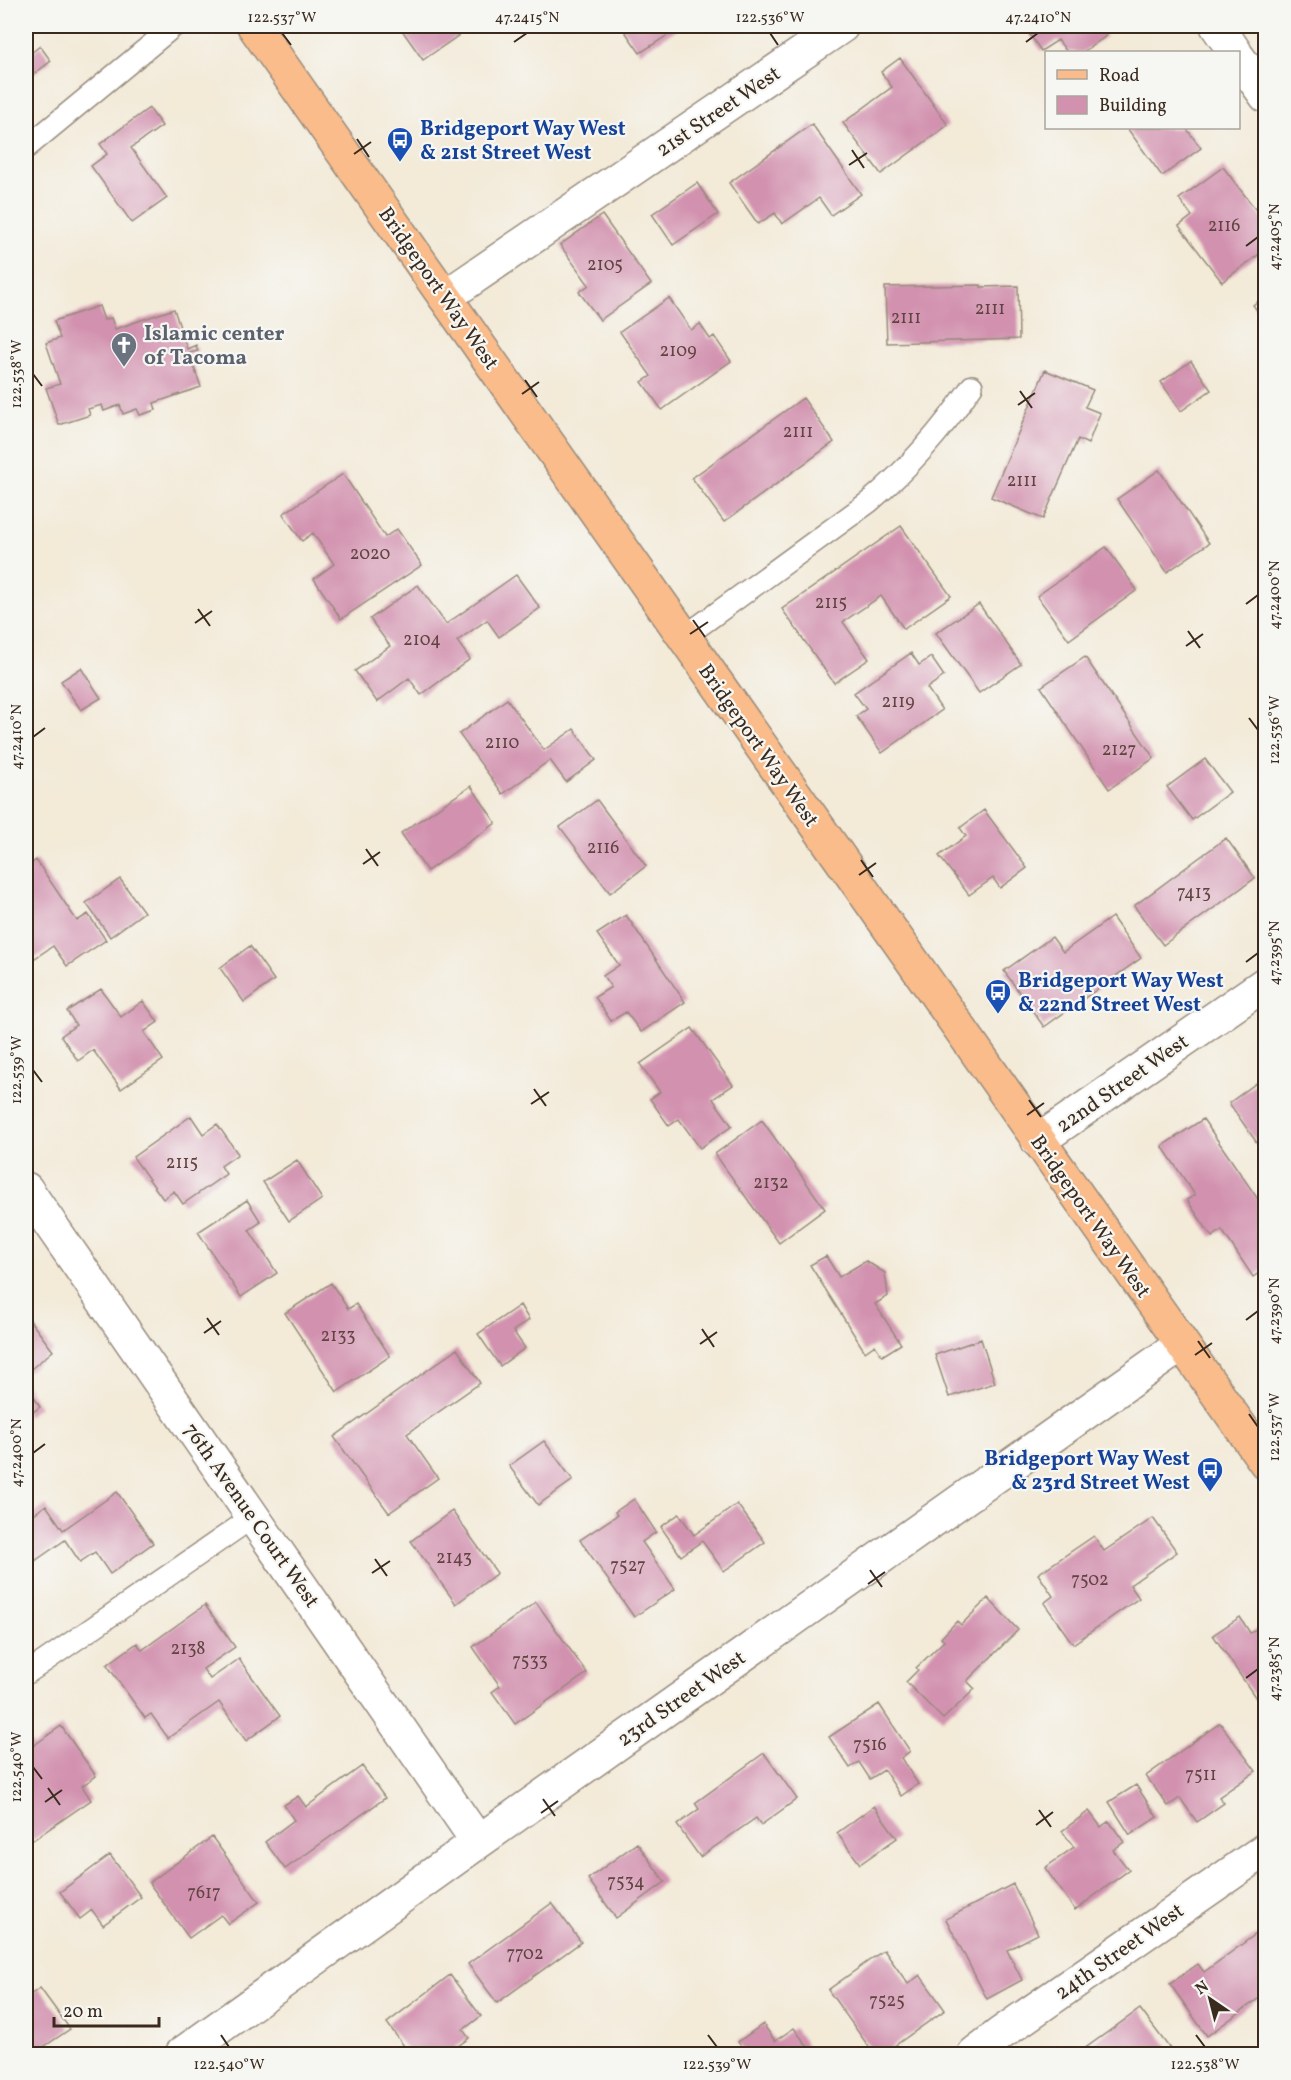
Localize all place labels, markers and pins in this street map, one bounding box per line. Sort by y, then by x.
place label: Bridgeport Way West & 21st Street West [420,115,626,168]
bus stop icon: Bridgeport Way West & 21st Street West [385,125,415,163]
place label: Islamic center of Tacoma [144,320,284,373]
church icon: Islamic center of Tacoma [109,330,139,368]
place label: Bridgeport Way West & 22nd Street West [1018,967,1224,1020]
bus stop icon: Bridgeport Way West & 22nd Street West [983,977,1013,1015]
place label: Bridgeport Way West & 23rd Street West [984,1445,1190,1498]
bus stop icon: Bridgeport Way West & 23rd Street West [1195,1455,1225,1493]

